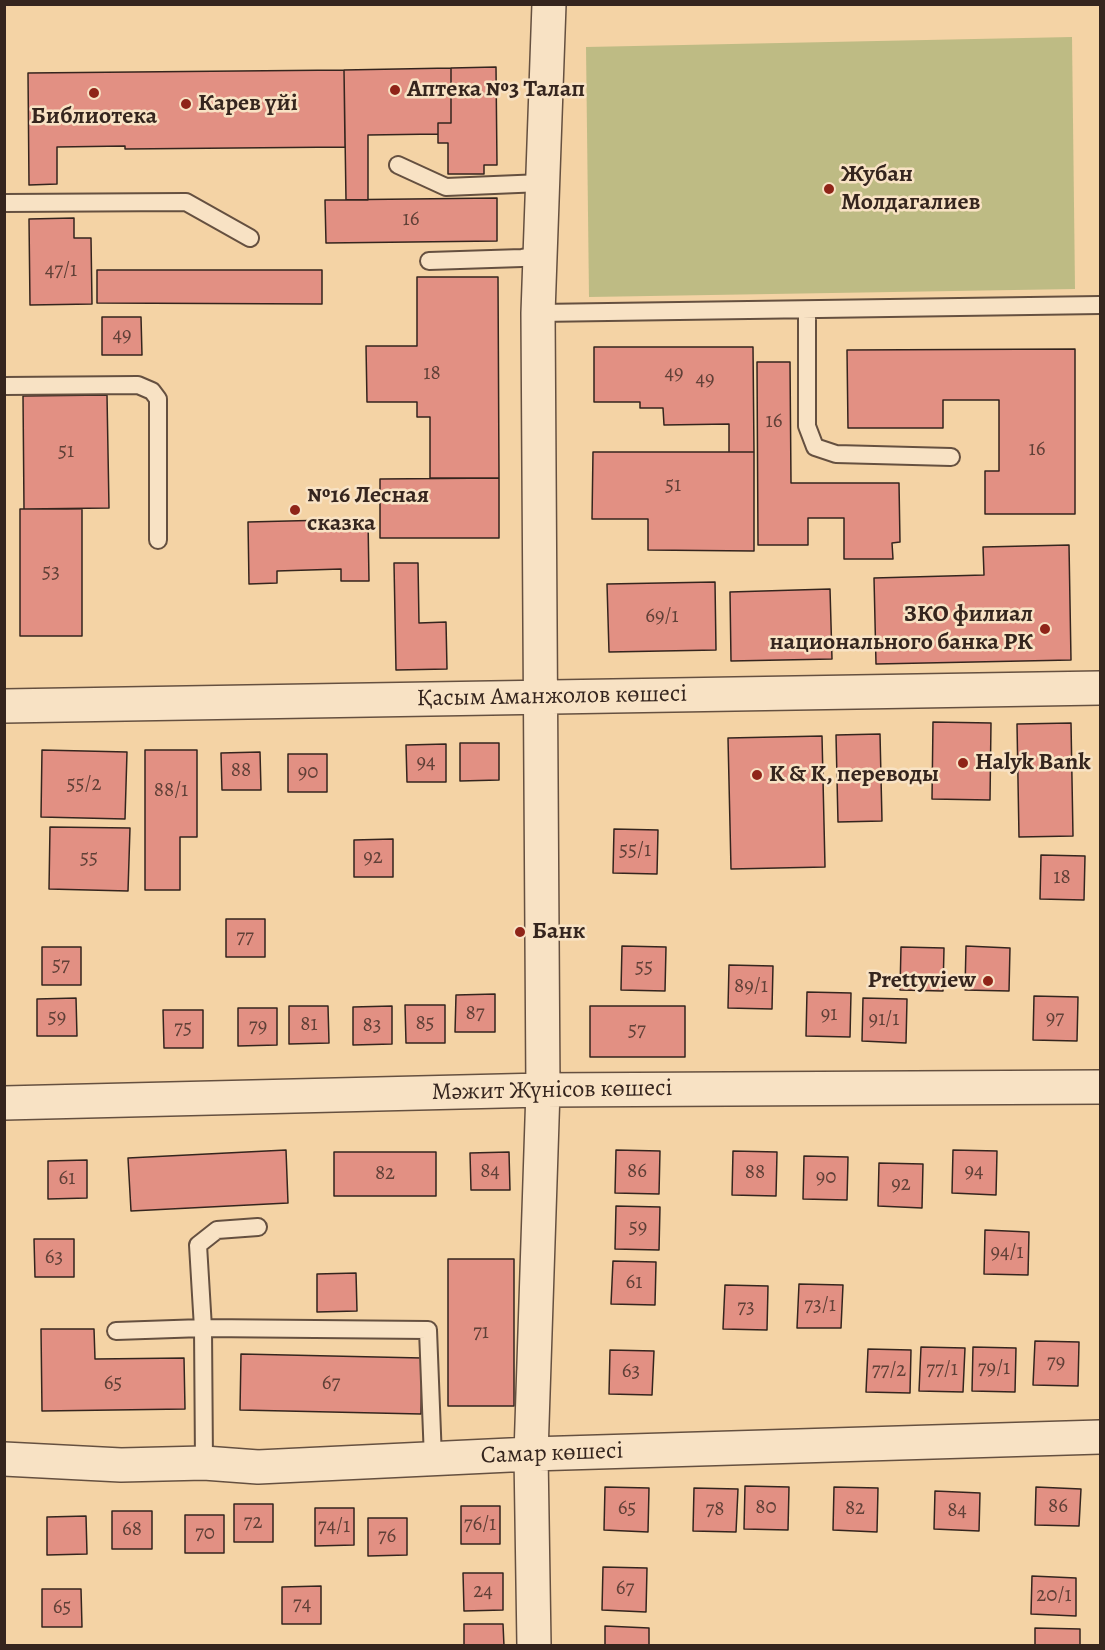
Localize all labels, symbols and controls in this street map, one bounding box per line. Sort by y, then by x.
place label: Аптека №3 Талап [407,76,585,104]
marker: Аптека №3 Талап [388,83,402,97]
marker: Библиотека [87,86,101,100]
place label: Карев үйі [198,90,298,118]
marker: Карев үйі [179,97,193,111]
place label: Библиотека [31,103,157,131]
place label: Жубан Молдагалиев [841,161,980,217]
marker: Жубан Молдагалиев [822,182,836,196]
house number: 16 [403,207,419,233]
house number: 47/1 [45,258,77,284]
house number: 49 [112,323,132,349]
house number: 18 [423,361,441,387]
house number: 49 [664,361,684,387]
house number: 49 [695,367,715,393]
house number: 16 [766,409,782,435]
house number: 16 [1029,437,1045,463]
house number: 51 [58,439,74,465]
house number: 51 [665,473,681,499]
place label: №16 Лесная сказка [307,482,429,538]
marker: №16 Лесная сказка [288,503,302,517]
house number: 53 [42,560,60,586]
place label: ЗКО филиал национального банка РК [770,601,1033,657]
house number: 69/1 [645,604,679,630]
marker: ЗКО филиал национального банка РК [1038,622,1052,636]
street label: Қасым Аманжолов көшесі [417,680,687,714]
place label: Halyk Bank [975,749,1091,777]
house number: 94 [416,750,436,776]
marker: Halyk Bank [956,756,970,770]
house number: 88 [231,758,251,784]
house number: 90 [298,760,318,786]
place label: K & K, переводы [769,761,939,789]
marker: K & K, переводы [750,768,764,782]
house number: 55/2 [67,772,101,798]
house number: 88/1 [154,778,188,804]
house number: 55/1 [619,838,651,864]
house number: 92 [363,845,383,871]
house number: 55 [80,846,98,872]
house number: 18 [1053,865,1071,891]
place label: Банк [532,918,586,946]
house number: 77 [236,925,254,951]
marker: Банк [513,925,527,939]
house number: 57 [52,953,70,979]
house number: 55 [635,955,653,981]
place label: Prettyview [867,967,976,995]
house number: 89/1 [734,974,768,1000]
marker: Prettyview [981,974,995,988]
house number: 87 [465,1001,485,1027]
house number: 91 [821,1002,837,1028]
house number: 59 [48,1005,66,1031]
house number: 97 [1046,1006,1064,1032]
house number: 91/1 [869,1007,899,1033]
house number: 85 [415,1011,435,1037]
house number: 81 [300,1012,318,1038]
house number: 83 [363,1013,381,1039]
house number: 79 [249,1014,267,1040]
house number: 75 [174,1016,192,1042]
house number: 57 [628,1018,646,1044]
street label: Мәжит Жүнісов көшесі [431,1075,673,1107]
house number: 84 [480,1159,500,1185]
house number: 86 [627,1159,647,1185]
house number: 94 [964,1159,984,1185]
house number: 88 [745,1160,765,1186]
house number: 82 [375,1161,395,1187]
house number: 90 [816,1165,836,1191]
house number: 61 [59,1166,75,1192]
house number: 92 [891,1172,911,1198]
house number: 59 [629,1215,647,1241]
house number: 94/1 [990,1240,1024,1266]
house number: 63 [45,1245,63,1271]
house number: 61 [626,1270,642,1296]
house number: 73/1 [804,1293,836,1319]
house number: 73 [737,1295,755,1321]
house number: 71 [473,1320,489,1346]
house number: 79 [1047,1350,1065,1376]
house number: 79/1 [978,1356,1010,1382]
house number: 77/1 [926,1357,958,1383]
house number: 77/2 [872,1358,906,1384]
house number: 63 [622,1359,640,1385]
house number: 65 [104,1371,122,1397]
house number: 67 [322,1371,340,1397]
street label: Самар көшесі [480,1437,624,1471]
house number: 86 [1048,1494,1068,1520]
house number: 80 [755,1495,777,1521]
house number: 65 [618,1496,636,1522]
house number: 82 [845,1496,865,1522]
house number: 78 [705,1497,725,1523]
house number: 84 [947,1498,967,1524]
house number: 72 [244,1510,262,1536]
house number: 76/1 [464,1512,496,1538]
house number: 74/1 [318,1514,350,1540]
house number: 68 [122,1517,142,1543]
house number: 70 [195,1521,215,1547]
house number: 76 [378,1524,396,1550]
house number: 67 [616,1576,634,1602]
house number: 24 [473,1579,493,1605]
house number: 20/1 [1036,1583,1072,1609]
house number: 74 [293,1592,311,1618]
house number: 65 [53,1595,71,1621]

